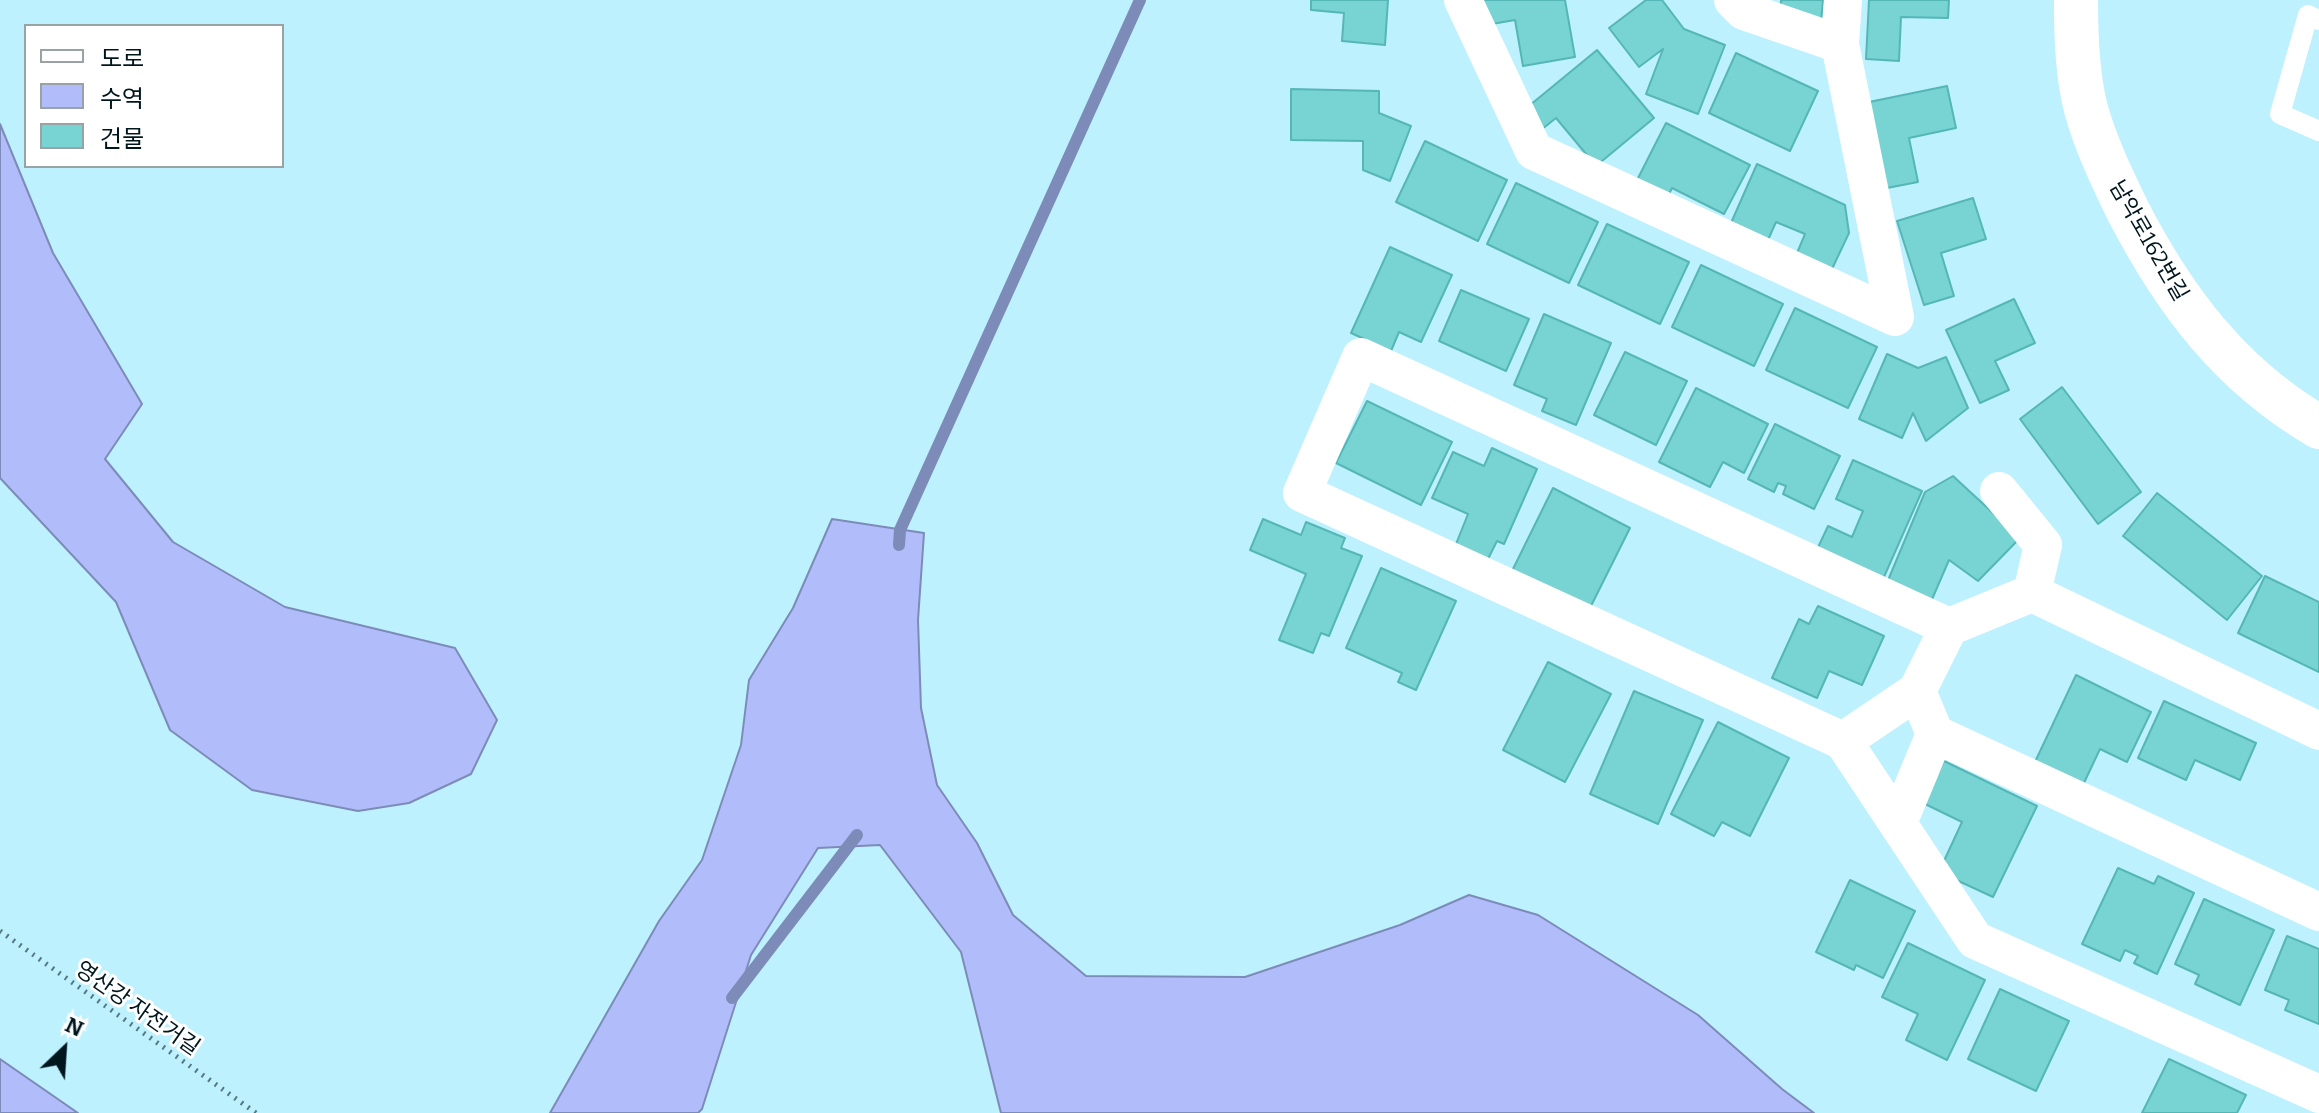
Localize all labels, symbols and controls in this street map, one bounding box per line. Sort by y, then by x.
legend [24,24,284,168]
text: 도로 [100,45,144,73]
text: 수역 [100,85,144,113]
text: 건물 [100,125,144,153]
street label: 남악로162번길 [2103,176,2193,306]
street label: 영산강 자전거길 [70,956,204,1062]
north arrow [24,1009,104,1089]
text: N [61,1011,88,1043]

